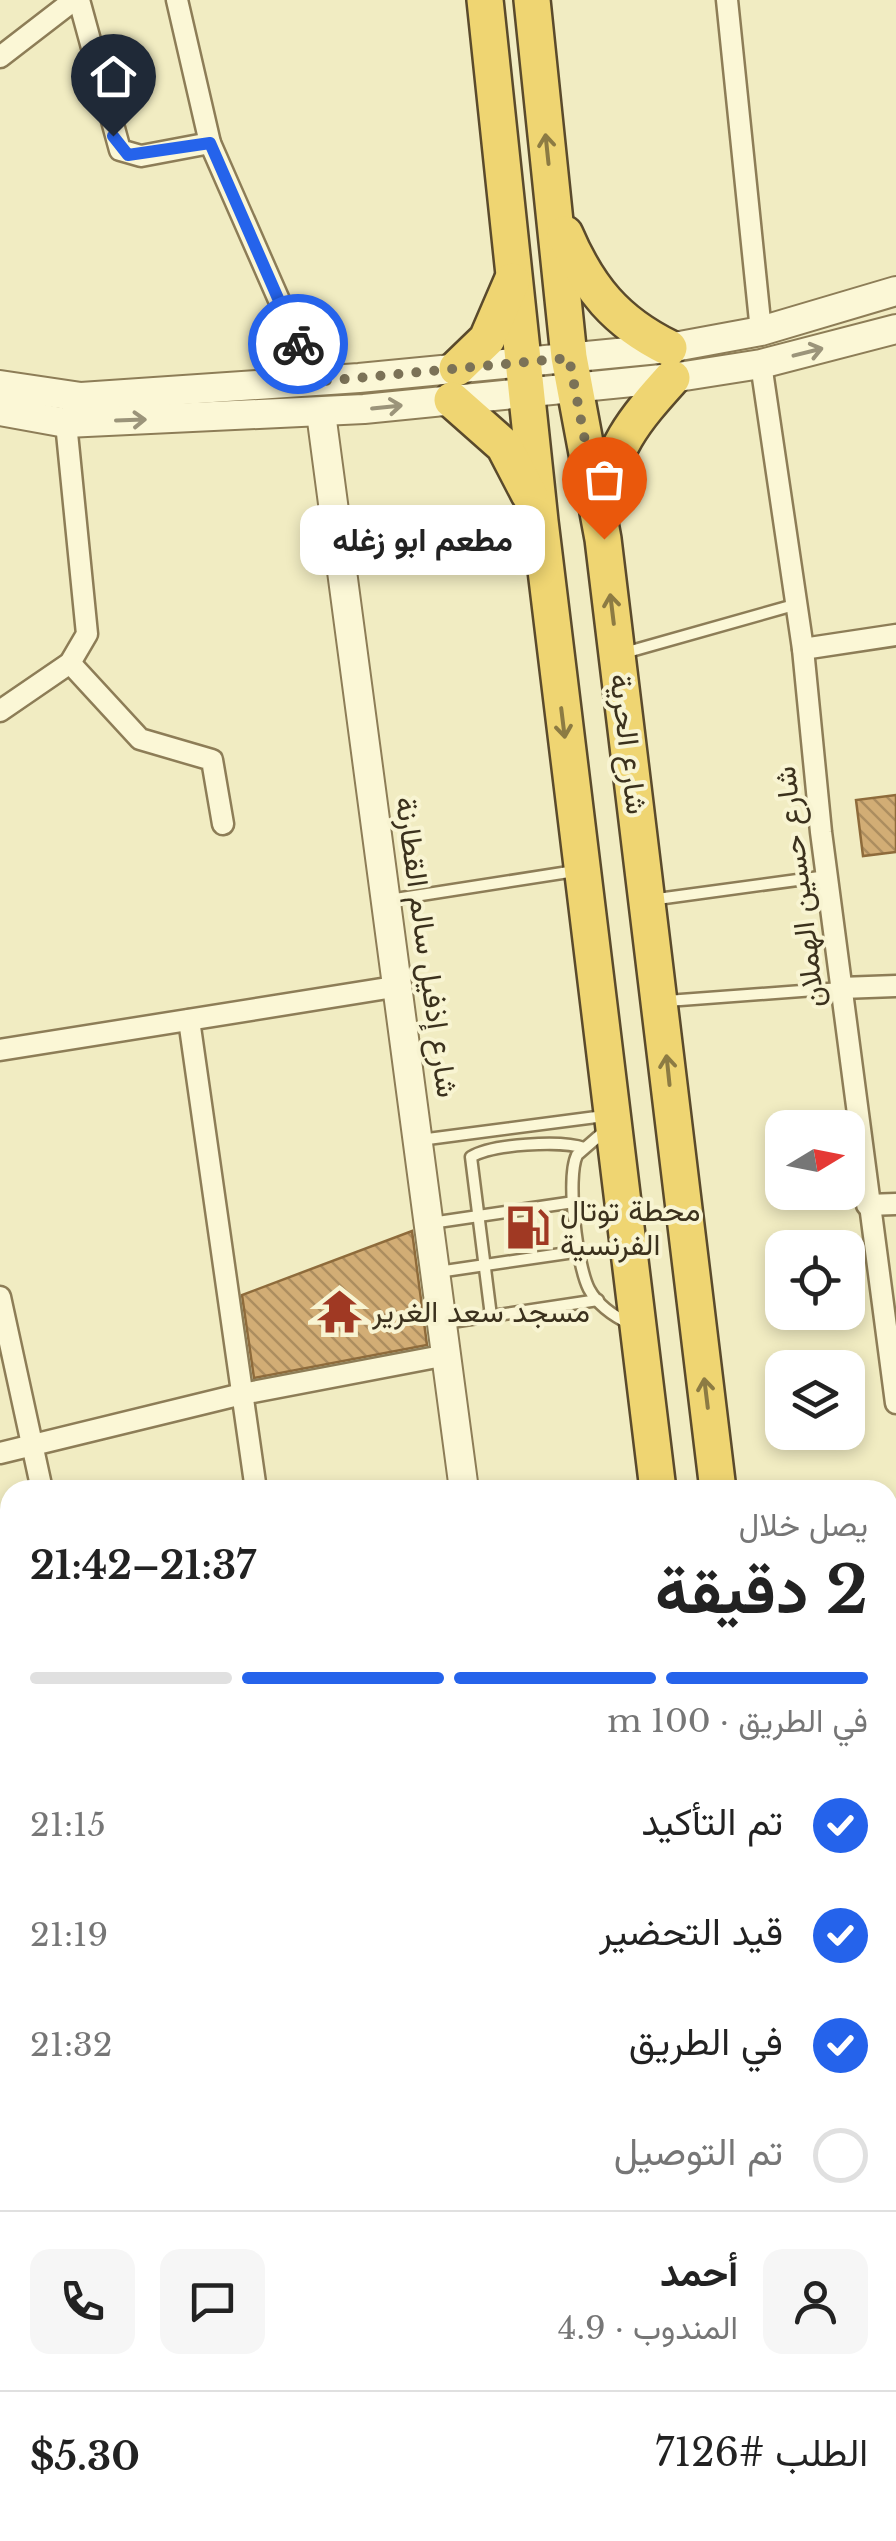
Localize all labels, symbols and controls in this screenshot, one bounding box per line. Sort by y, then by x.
pin [71,34,156,137]
icon: home [86,49,141,104]
one-way arrow [538,133,557,165]
courier [248,294,348,394]
icon: bike [271,317,326,372]
one-way arrow [792,341,823,360]
one-way arrow [370,397,402,416]
one-way arrow [115,410,147,429]
pin [562,437,647,540]
icon: bag [577,452,632,507]
callout: مطعم ابو زغله [299,504,544,574]
text: مطعم ابو زغله [332,520,513,560]
one-way arrow [603,593,621,625]
street label: شارع الحرية [600,672,656,817]
one-way arrow [554,707,573,739]
street label: شارع حسين الهملان [766,764,834,1010]
street label: شارع إذفيل سالم القطارنة [386,794,466,1100]
one-way arrow [658,1055,677,1087]
north arrow [765,1110,865,1210]
map controls [765,1110,865,1450]
place label: محطة توتال الفرنسية [560,1192,700,1263]
fuel station icon: محطة توتال الفرنسية [503,1203,551,1251]
button: locate [765,1230,865,1330]
temple icon: مسجد سعد الغرير [315,1287,363,1335]
place label: مسجد سعد الغرير [371,1293,590,1330]
button: layers [765,1350,865,1450]
one-way arrow [696,1378,715,1410]
text: يصل خلال [739,1505,868,1545]
text: 21:37–21:42 [30,1542,256,1589]
text: 2 دقيقة [655,1550,868,1631]
text: في الطريق · 100 m [607,1701,868,1741]
text: تم التأكيد [641,1798,783,1845]
icon: check [813,1798,868,1853]
text: 21:15 [30,1805,106,1845]
text: قيد التحضير [599,1908,783,1955]
icon: check [813,1908,868,1963]
text: 21:19 [30,1915,108,1955]
text: في الطريق [629,2018,783,2065]
icon: check [813,2018,868,2073]
text: 21:32 [30,2025,113,2065]
text: تم التوصيل [614,2128,783,2175]
button: phone [30,2249,135,2354]
button: chat [160,2249,265,2354]
text: أحمد [660,2249,738,2296]
button: person [763,2249,868,2354]
text: المندوب · 4.9 [558,2308,738,2348]
text: الطلب #7126 [655,2429,868,2476]
text: $5.30 [30,2433,140,2480]

